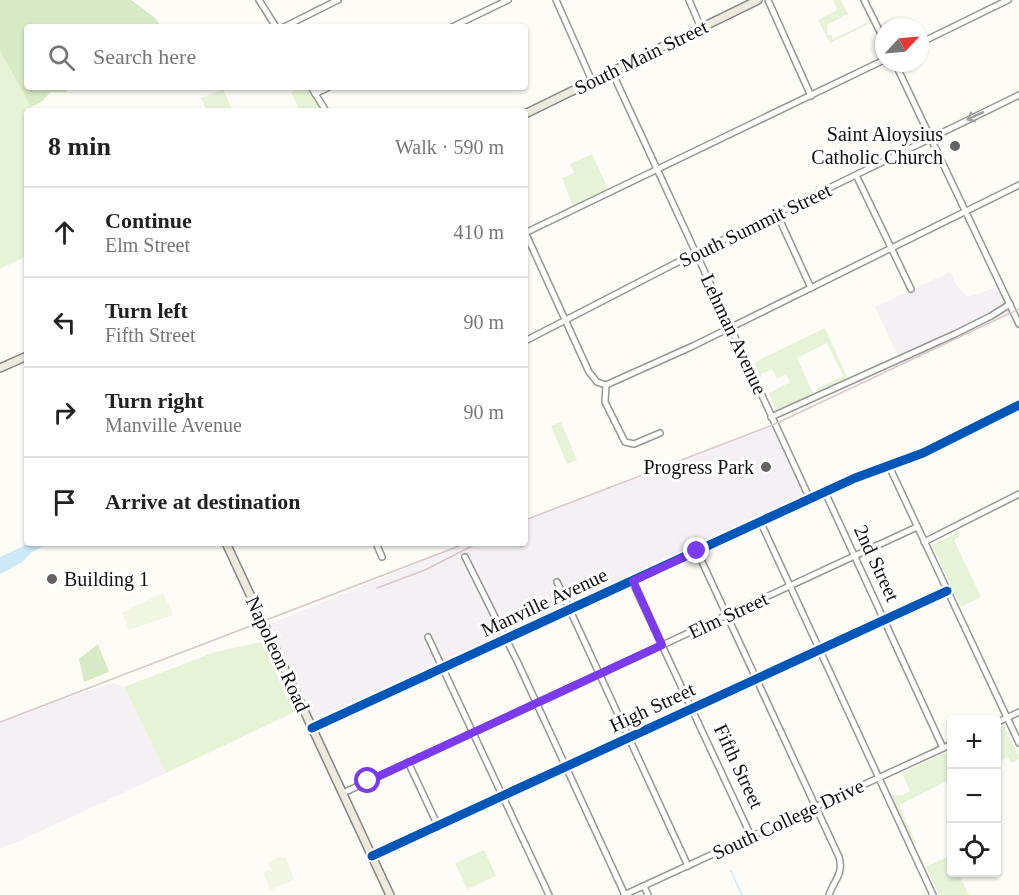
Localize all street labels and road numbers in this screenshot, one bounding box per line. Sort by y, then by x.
street label: South Main Street [571,15,712,99]
street label: South Summit Street [675,178,835,271]
street label: Lehman Avenue [697,270,772,398]
street label: 2nd Street [850,521,904,605]
street label: Manville Avenue [477,563,611,641]
street label: Elm Street [685,587,772,643]
street label: Napoleon Road [241,593,314,716]
street label: High Street [606,677,699,737]
street label: Fifth Street [710,720,768,812]
street label: South College Drive [709,774,868,865]

